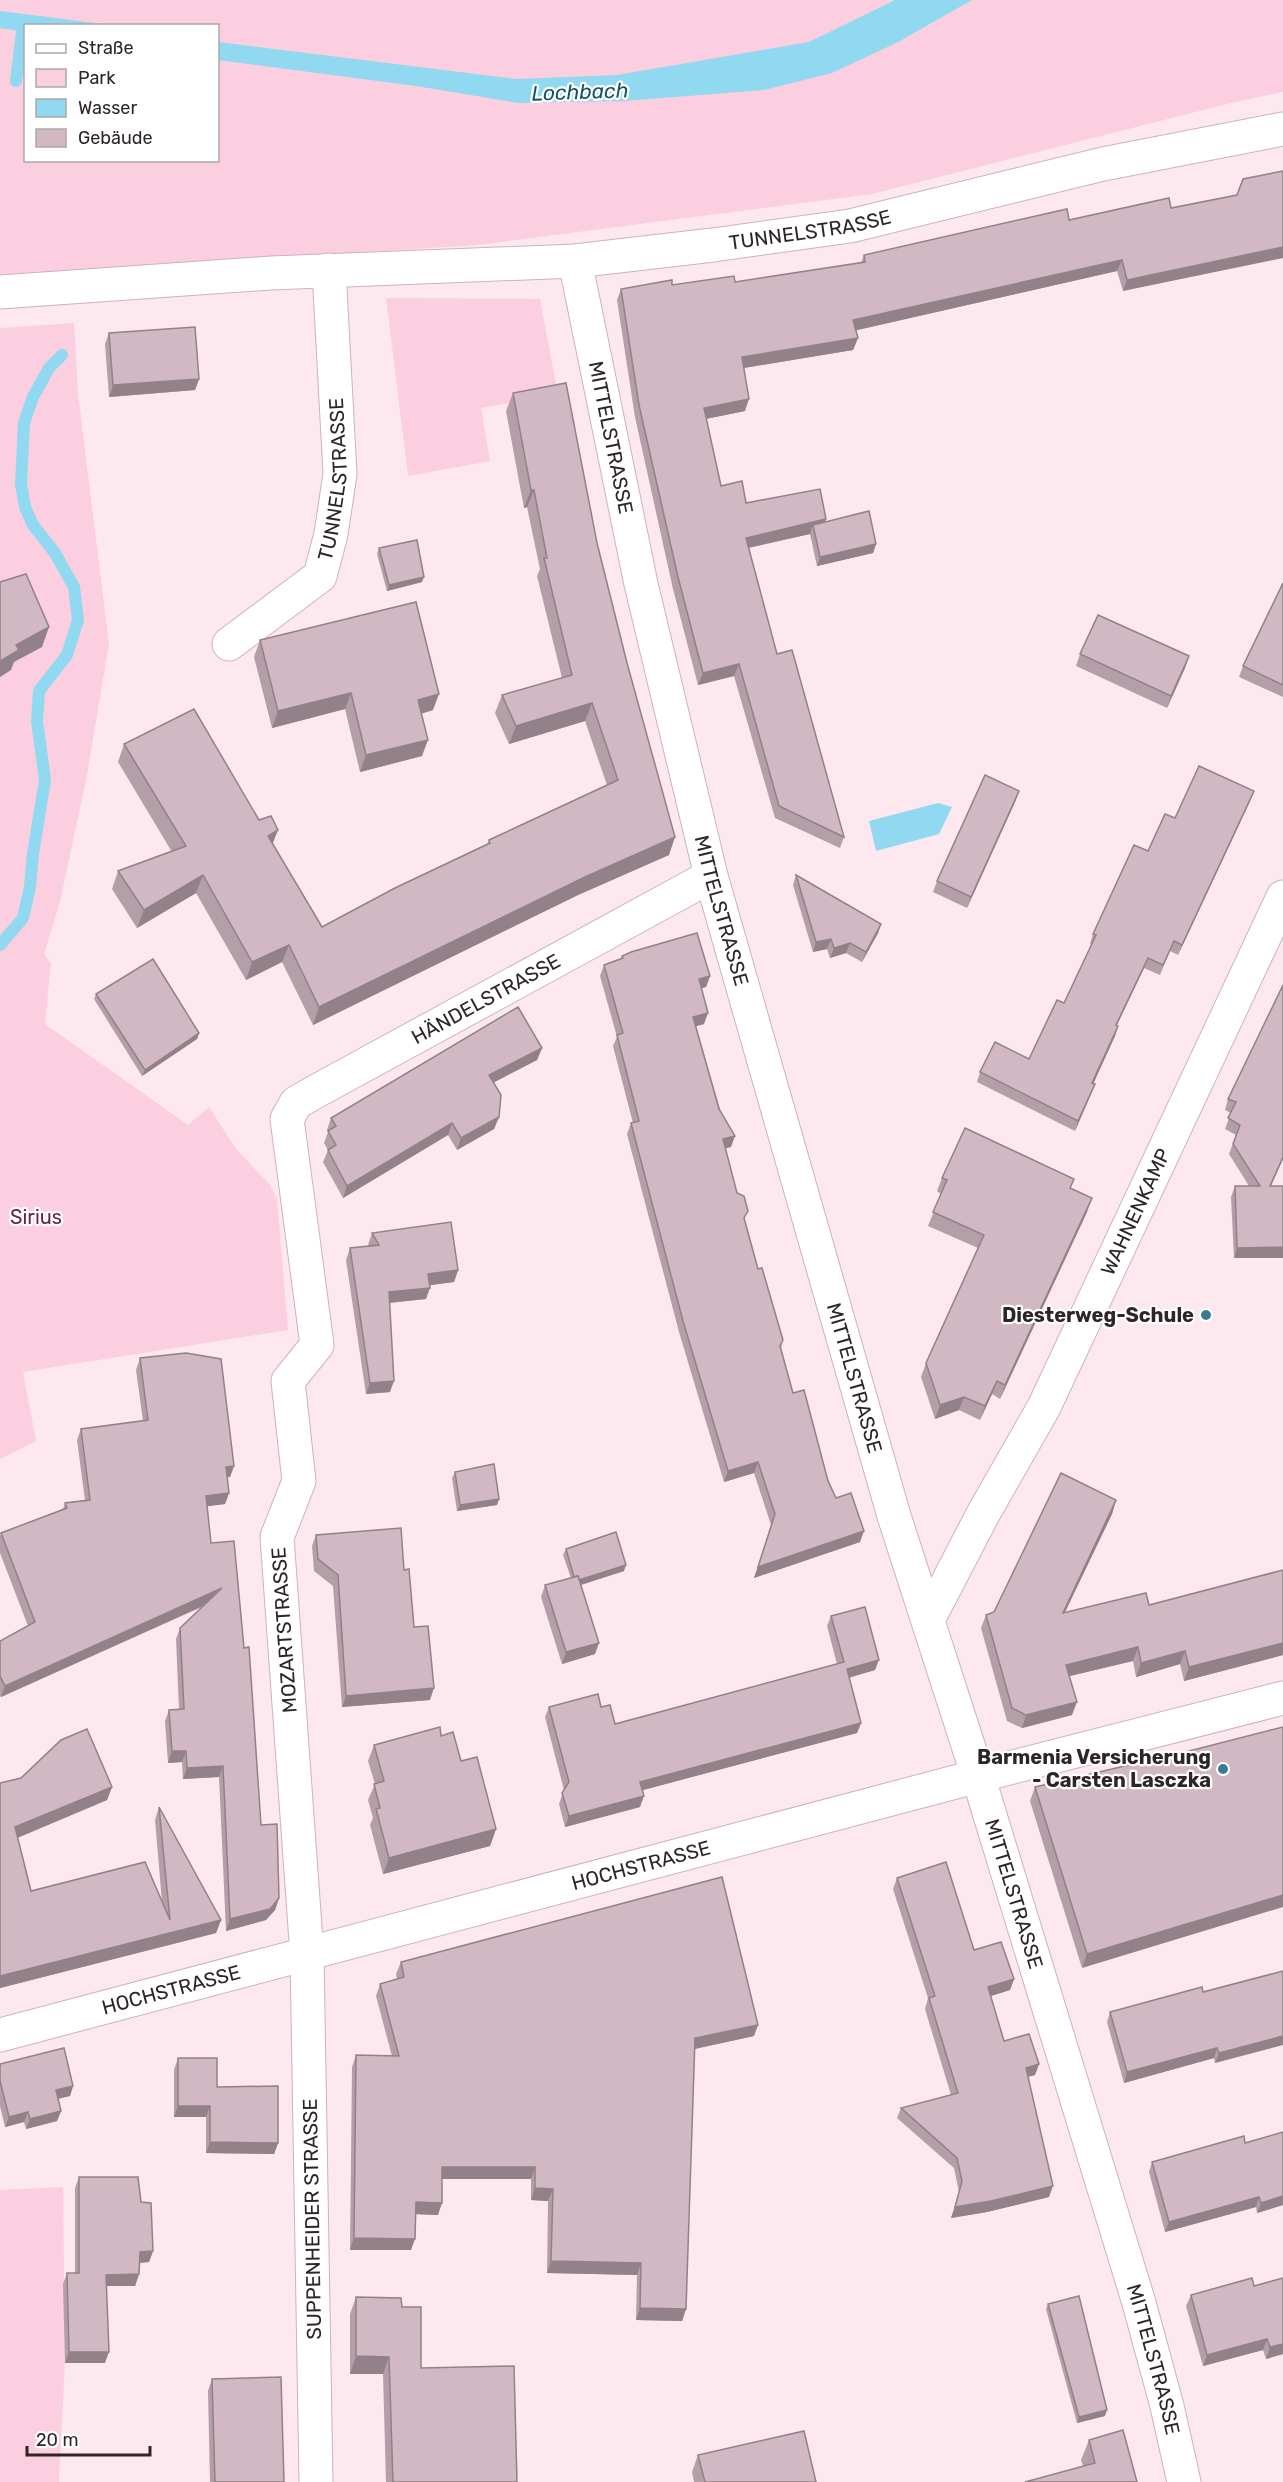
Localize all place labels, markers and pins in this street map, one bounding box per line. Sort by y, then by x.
place label: Diesterweg-Schule [1002,1303,1194,1327]
marker: Diesterweg-Schule [1199,1308,1213,1322]
place label: Barmenia Versicherung - Carsten Lasczka [977,1745,1211,1792]
marker: Barmenia Versicherung - Carsten Lasczka [1216,1762,1230,1776]

